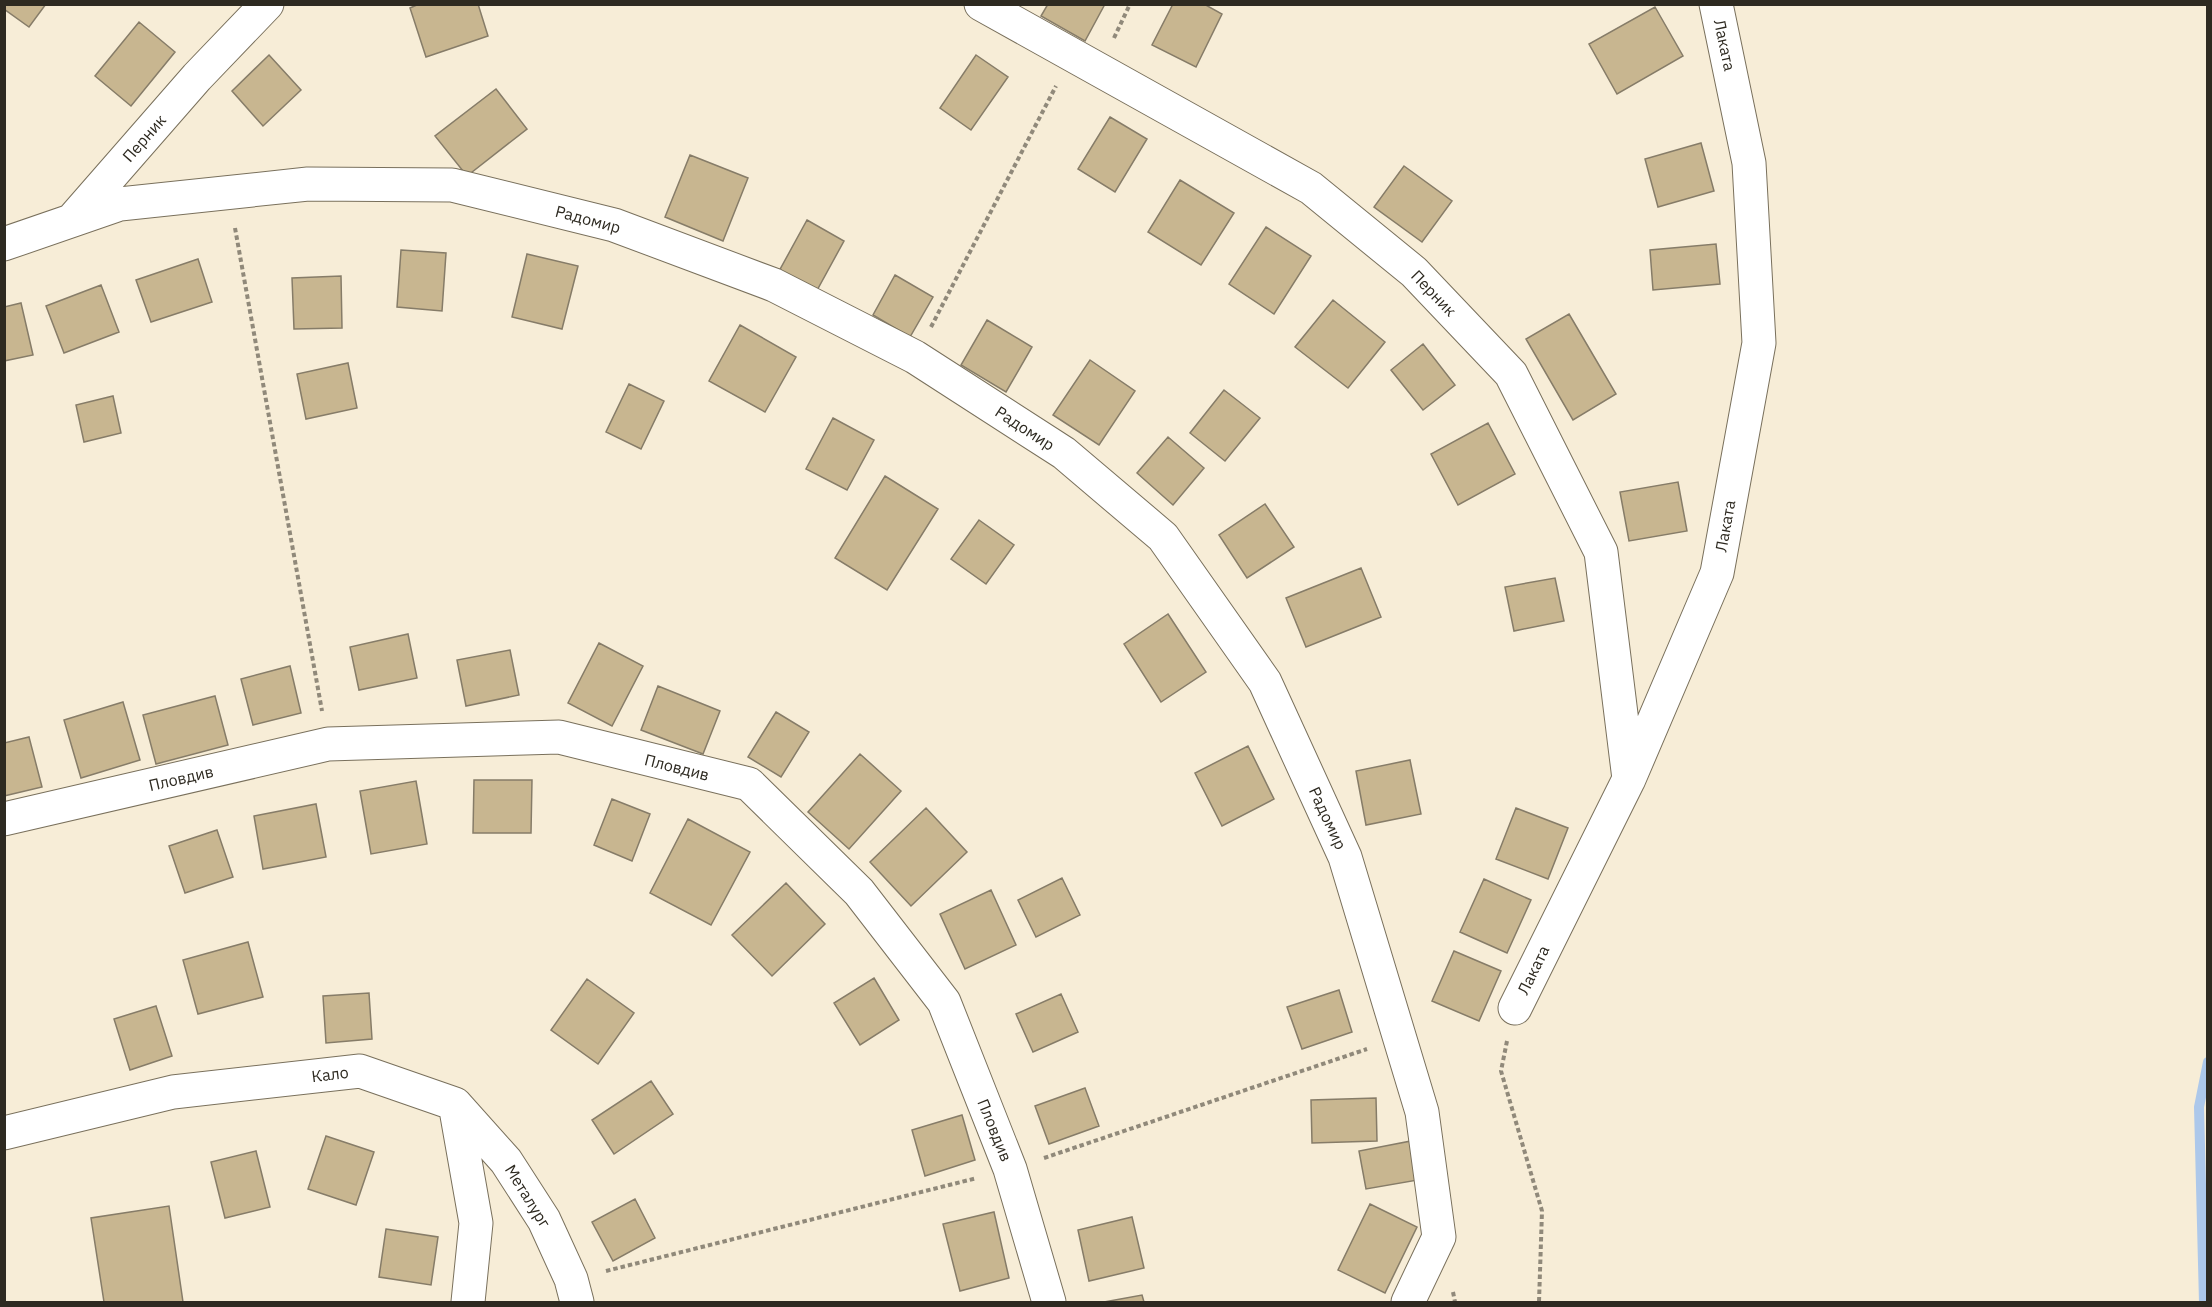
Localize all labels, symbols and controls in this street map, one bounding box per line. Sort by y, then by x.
street label: Лаката [1710,17,1740,73]
street label: Перник [118,110,170,166]
street label: Радомир [553,201,623,237]
street label: Перник [1407,266,1461,321]
street label: Радомир [992,401,1058,455]
street label: Лаката [1711,498,1739,553]
street label: Пловдив [643,749,711,785]
street label: Пловдив [147,761,215,795]
street label: Радомир [1305,784,1351,852]
street label: Лаката [1513,942,1554,998]
street label: Кало [310,1062,350,1086]
street label: Пловдив [973,1096,1017,1164]
street label: Металург [501,1161,555,1231]

